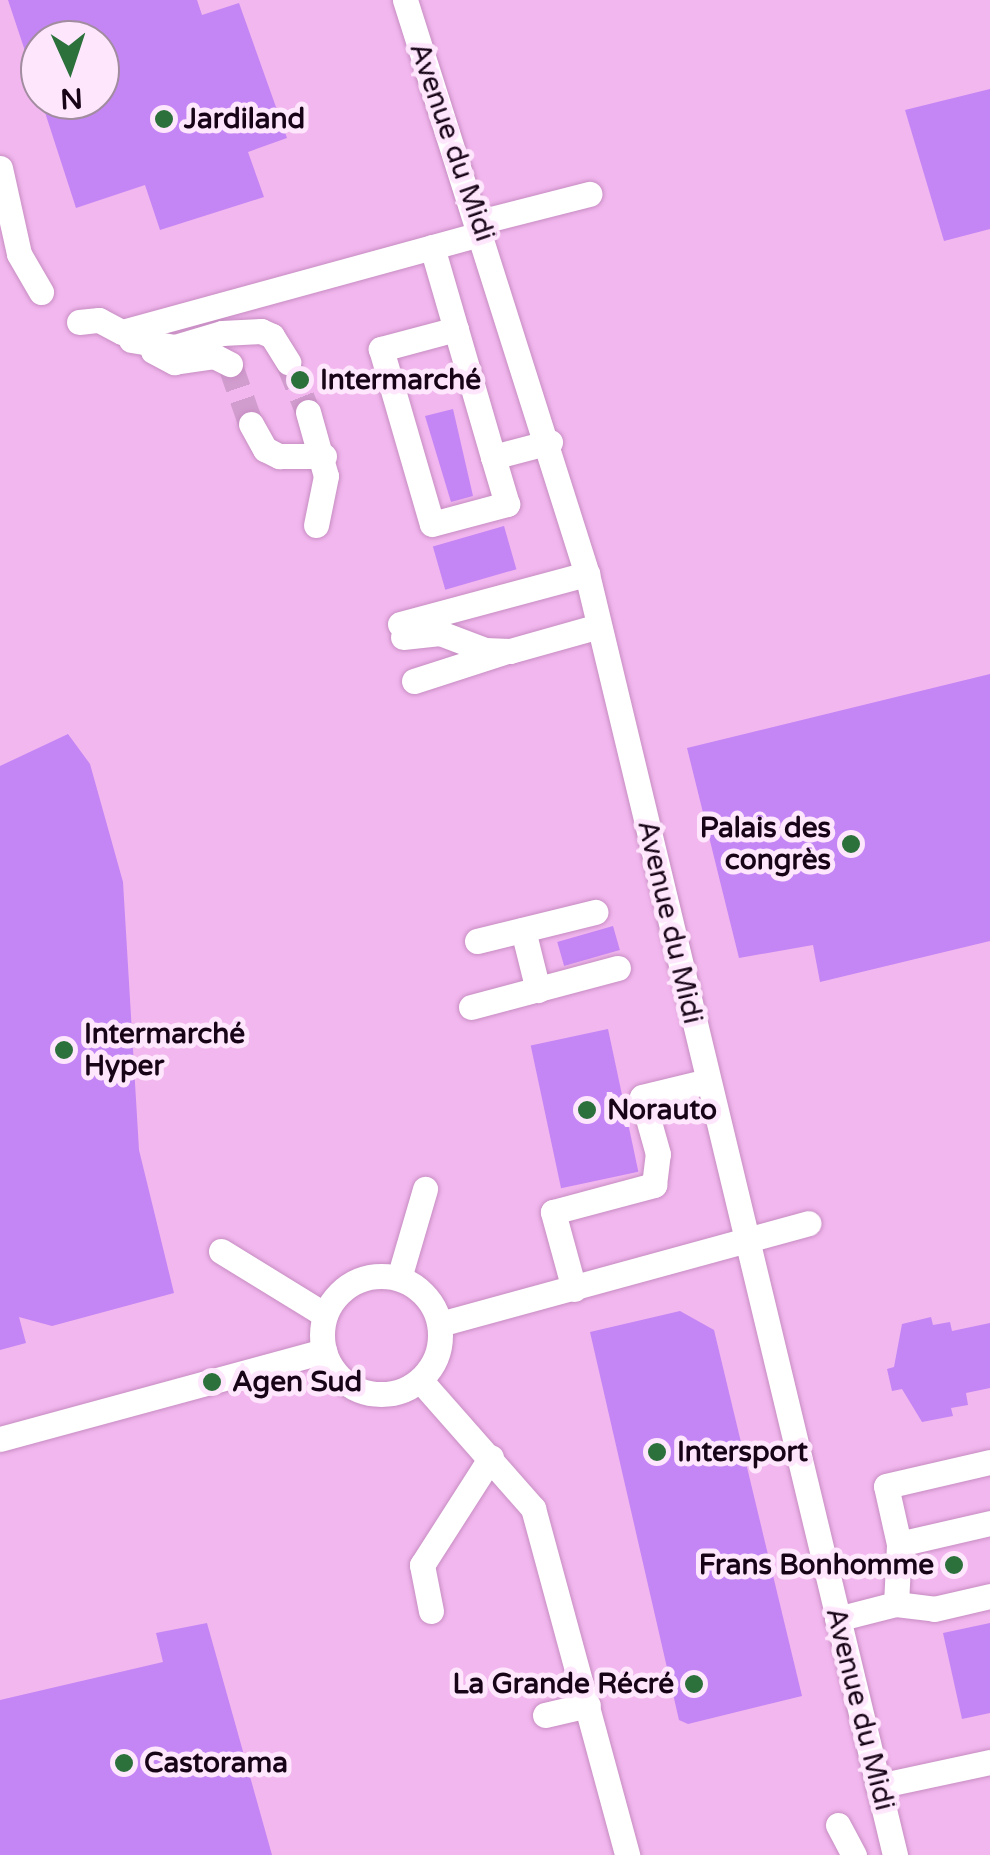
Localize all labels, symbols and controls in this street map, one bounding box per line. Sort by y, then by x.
north arrow [20,20,120,120]
street label: Avenue du Midi [402,38,502,246]
text: N [59,80,84,116]
place label: Jardiland [184,102,305,136]
marker: Jardiland [153,108,175,130]
place label: Intermarché [320,363,481,397]
marker: Intermarché [289,369,311,391]
place label: Palais des congrès [700,811,831,877]
street label: Avenue du Midi [630,817,710,1027]
marker: Palais des congrès [840,833,862,855]
place label: Intermarché Hyper [84,1017,245,1083]
marker: Intermarché Hyper [53,1039,75,1061]
place label: Norauto [607,1093,717,1127]
marker: Norauto [576,1099,598,1121]
place label: Agen Sud [232,1365,362,1399]
marker: Agen Sud [201,1371,223,1393]
place label: Intersport [677,1435,808,1469]
marker: Intersport [646,1441,668,1463]
place label: Frans Bonhomme [699,1548,934,1582]
marker: Frans Bonhomme [943,1554,965,1576]
street label: Avenue du Midi [819,1604,901,1814]
place label: La Grande Récré [452,1667,674,1701]
marker: La Grande Récré [683,1673,705,1695]
place label: Castorama [144,1746,288,1780]
marker: Castorama [113,1752,135,1774]

